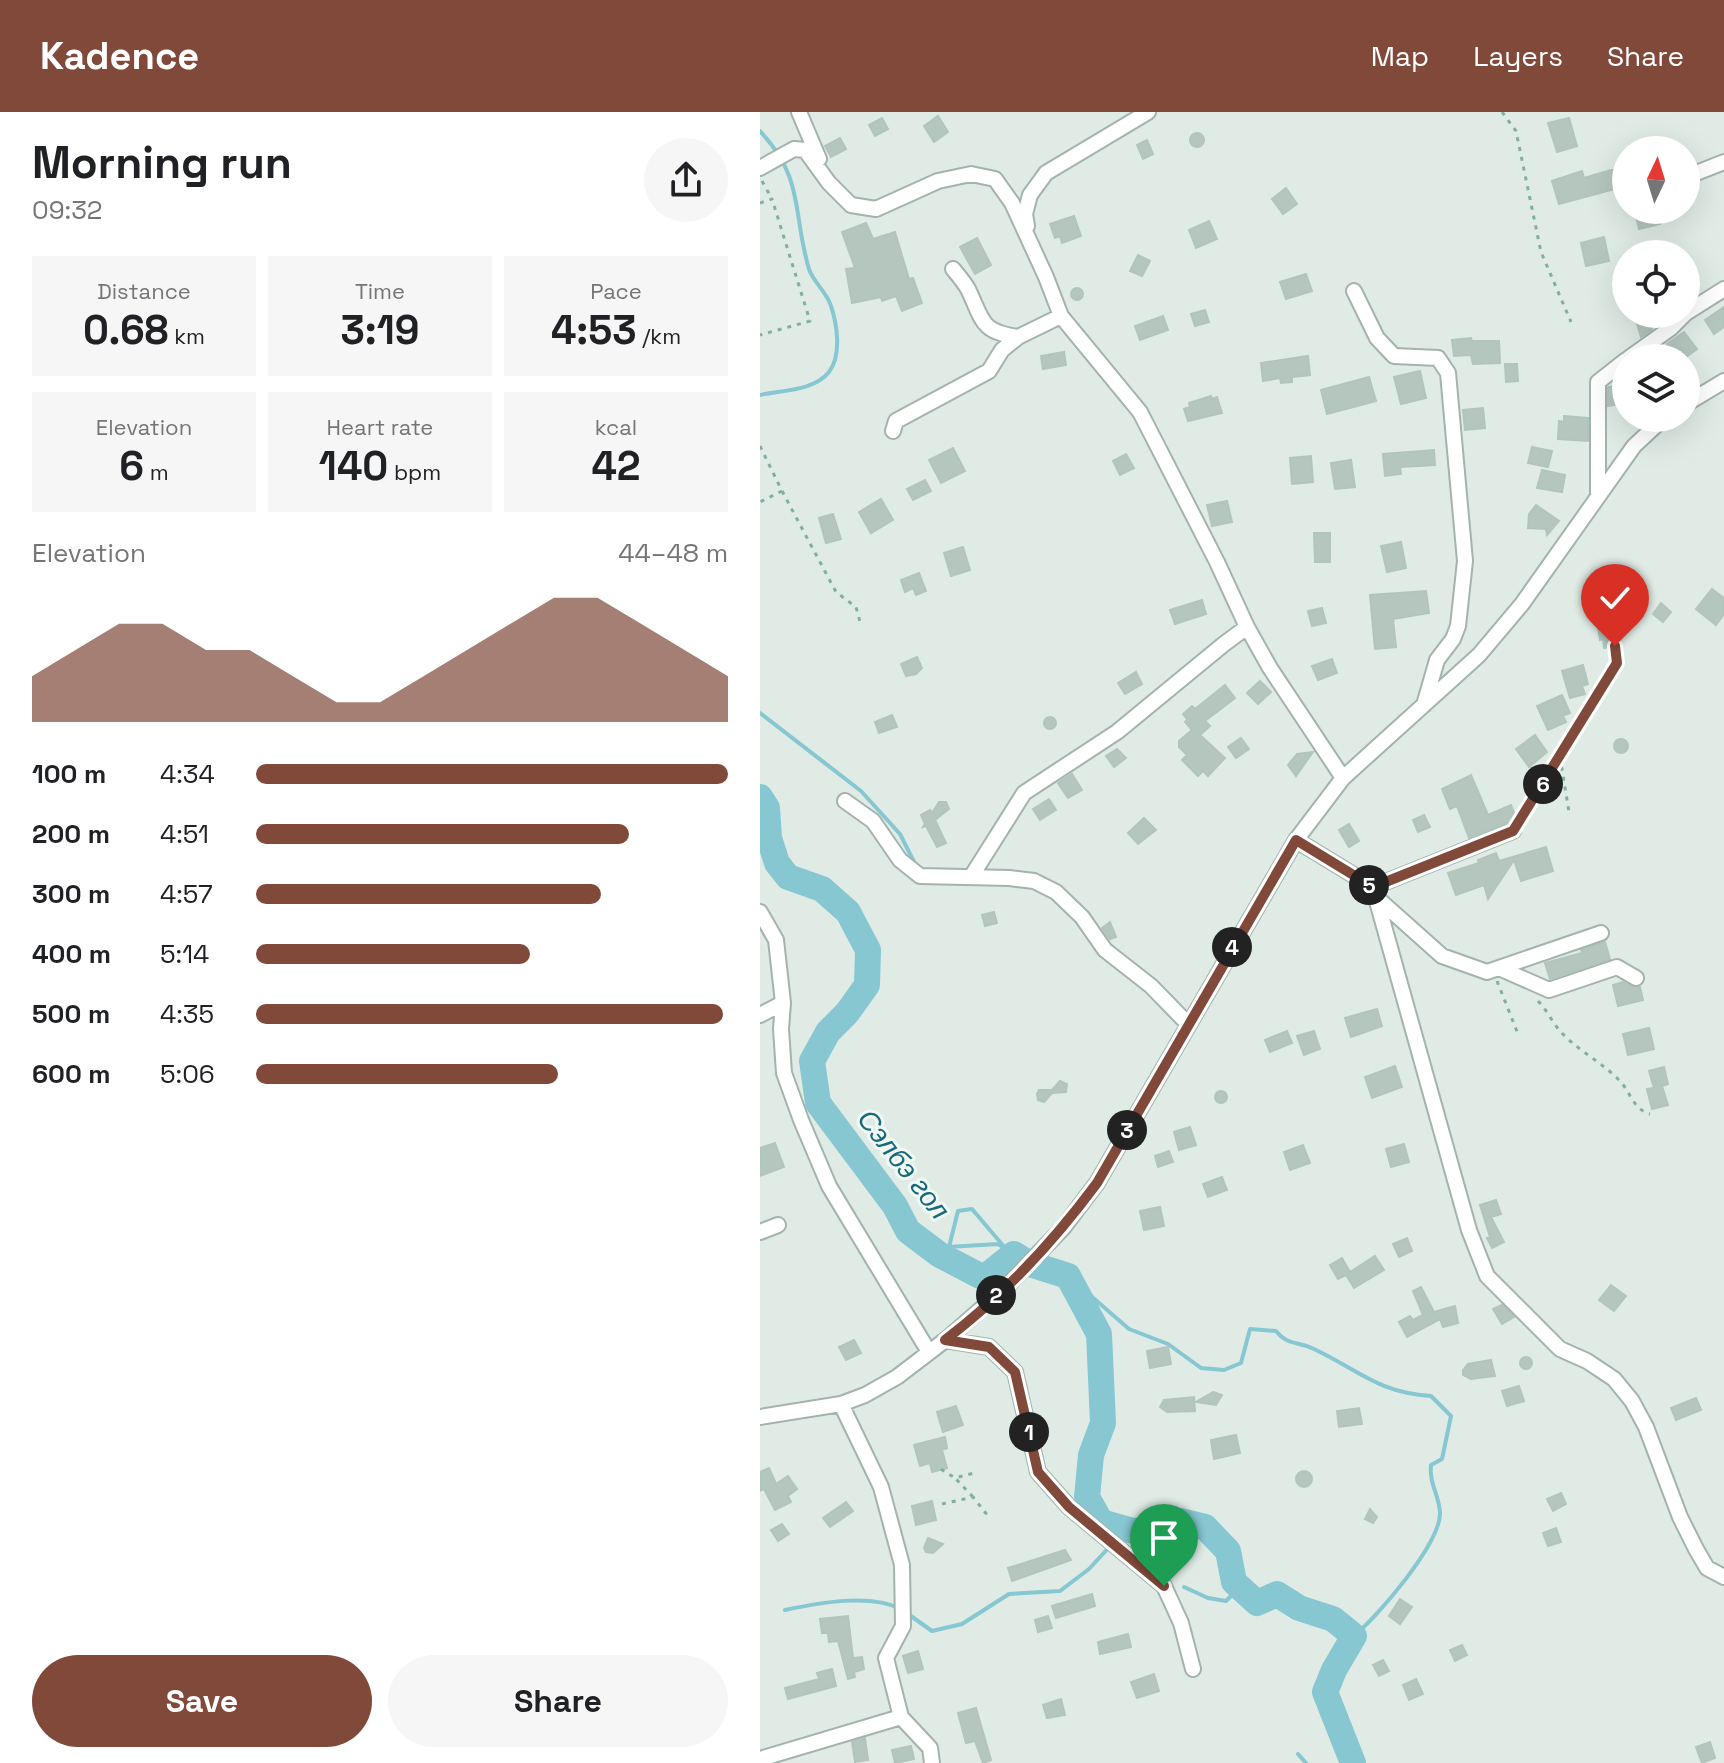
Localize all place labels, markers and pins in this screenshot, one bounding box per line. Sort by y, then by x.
pin [1581,564,1649,646]
pin: 6 [1523,764,1563,804]
pin: 5 [1349,865,1389,905]
pin: 4 [1212,927,1252,967]
pin: 3 [1107,1110,1147,1150]
pin: 2 [976,1275,1016,1315]
pin: 1 [1009,1412,1049,1452]
pin [1130,1504,1198,1586]

